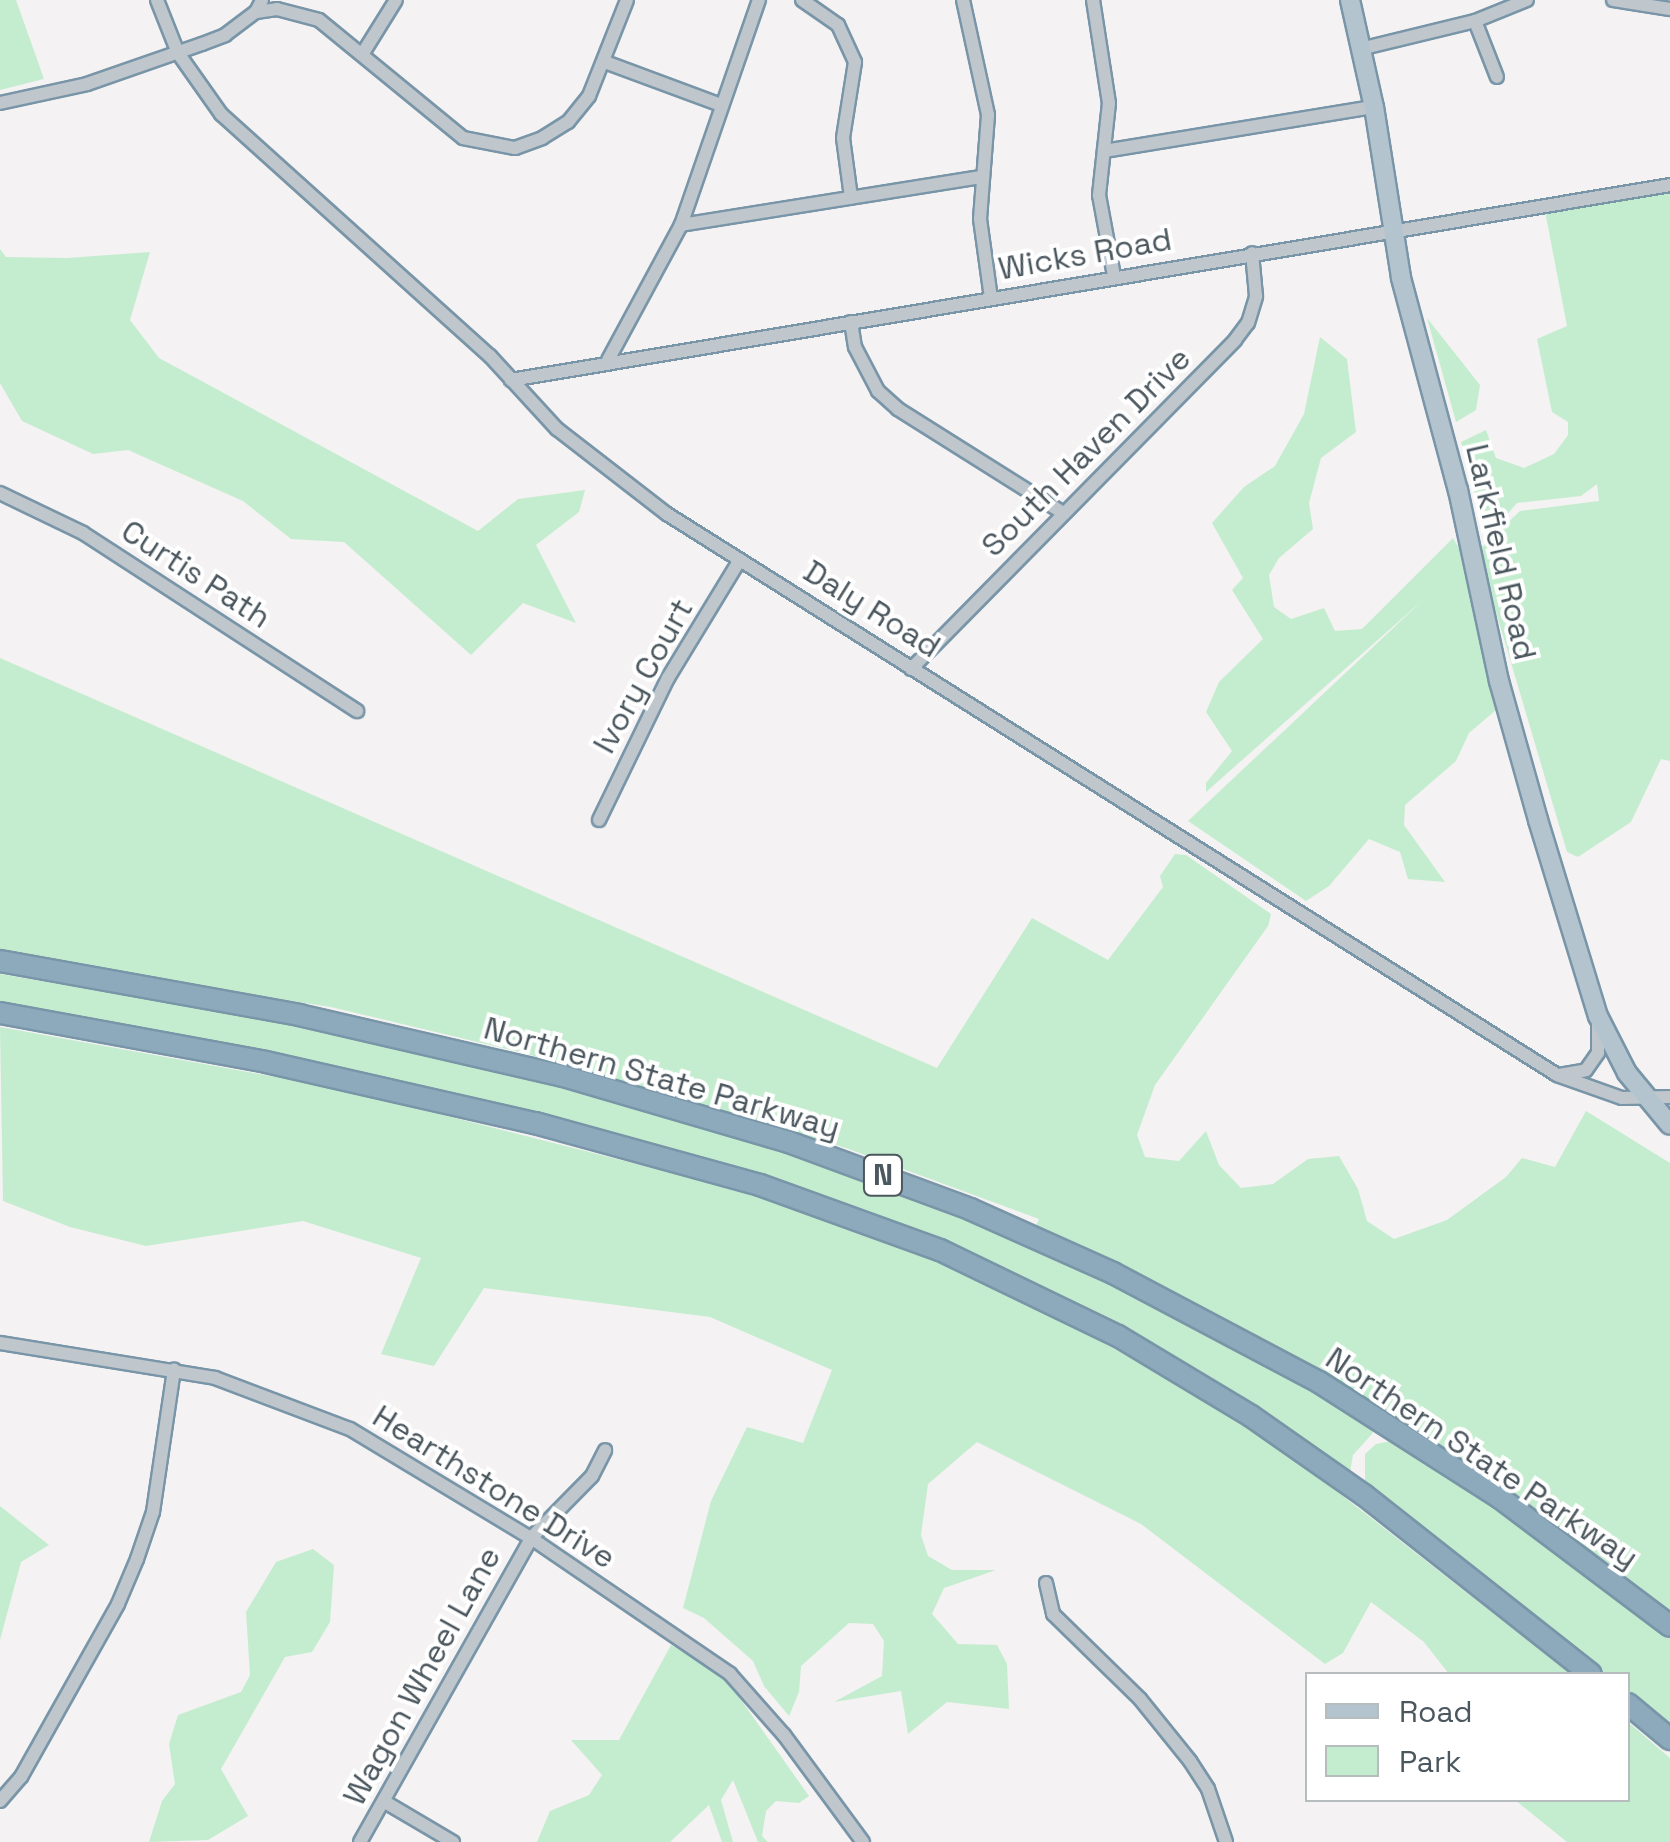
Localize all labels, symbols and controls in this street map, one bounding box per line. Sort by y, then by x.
street label: Wicks Road [995,220,1175,288]
street label: South Haven Drive [973,339,1199,565]
street label: Larkfield Road [1457,440,1545,664]
street label: Curtis Path [114,511,278,637]
street label: Daly Road [797,552,947,666]
street label: Ivory Court [585,592,701,760]
street label: Northern State Parkway [479,1009,845,1147]
road number: N [860,1150,906,1200]
street label: Northern State Parkway [1318,1339,1646,1577]
street label: Hearthstone Drive [366,1397,622,1577]
street label: Wagon Wheel Lane [335,1540,509,1812]
legend [1305,1672,1630,1802]
text: Road [1399,1692,1473,1731]
text: Park [1399,1742,1461,1781]

